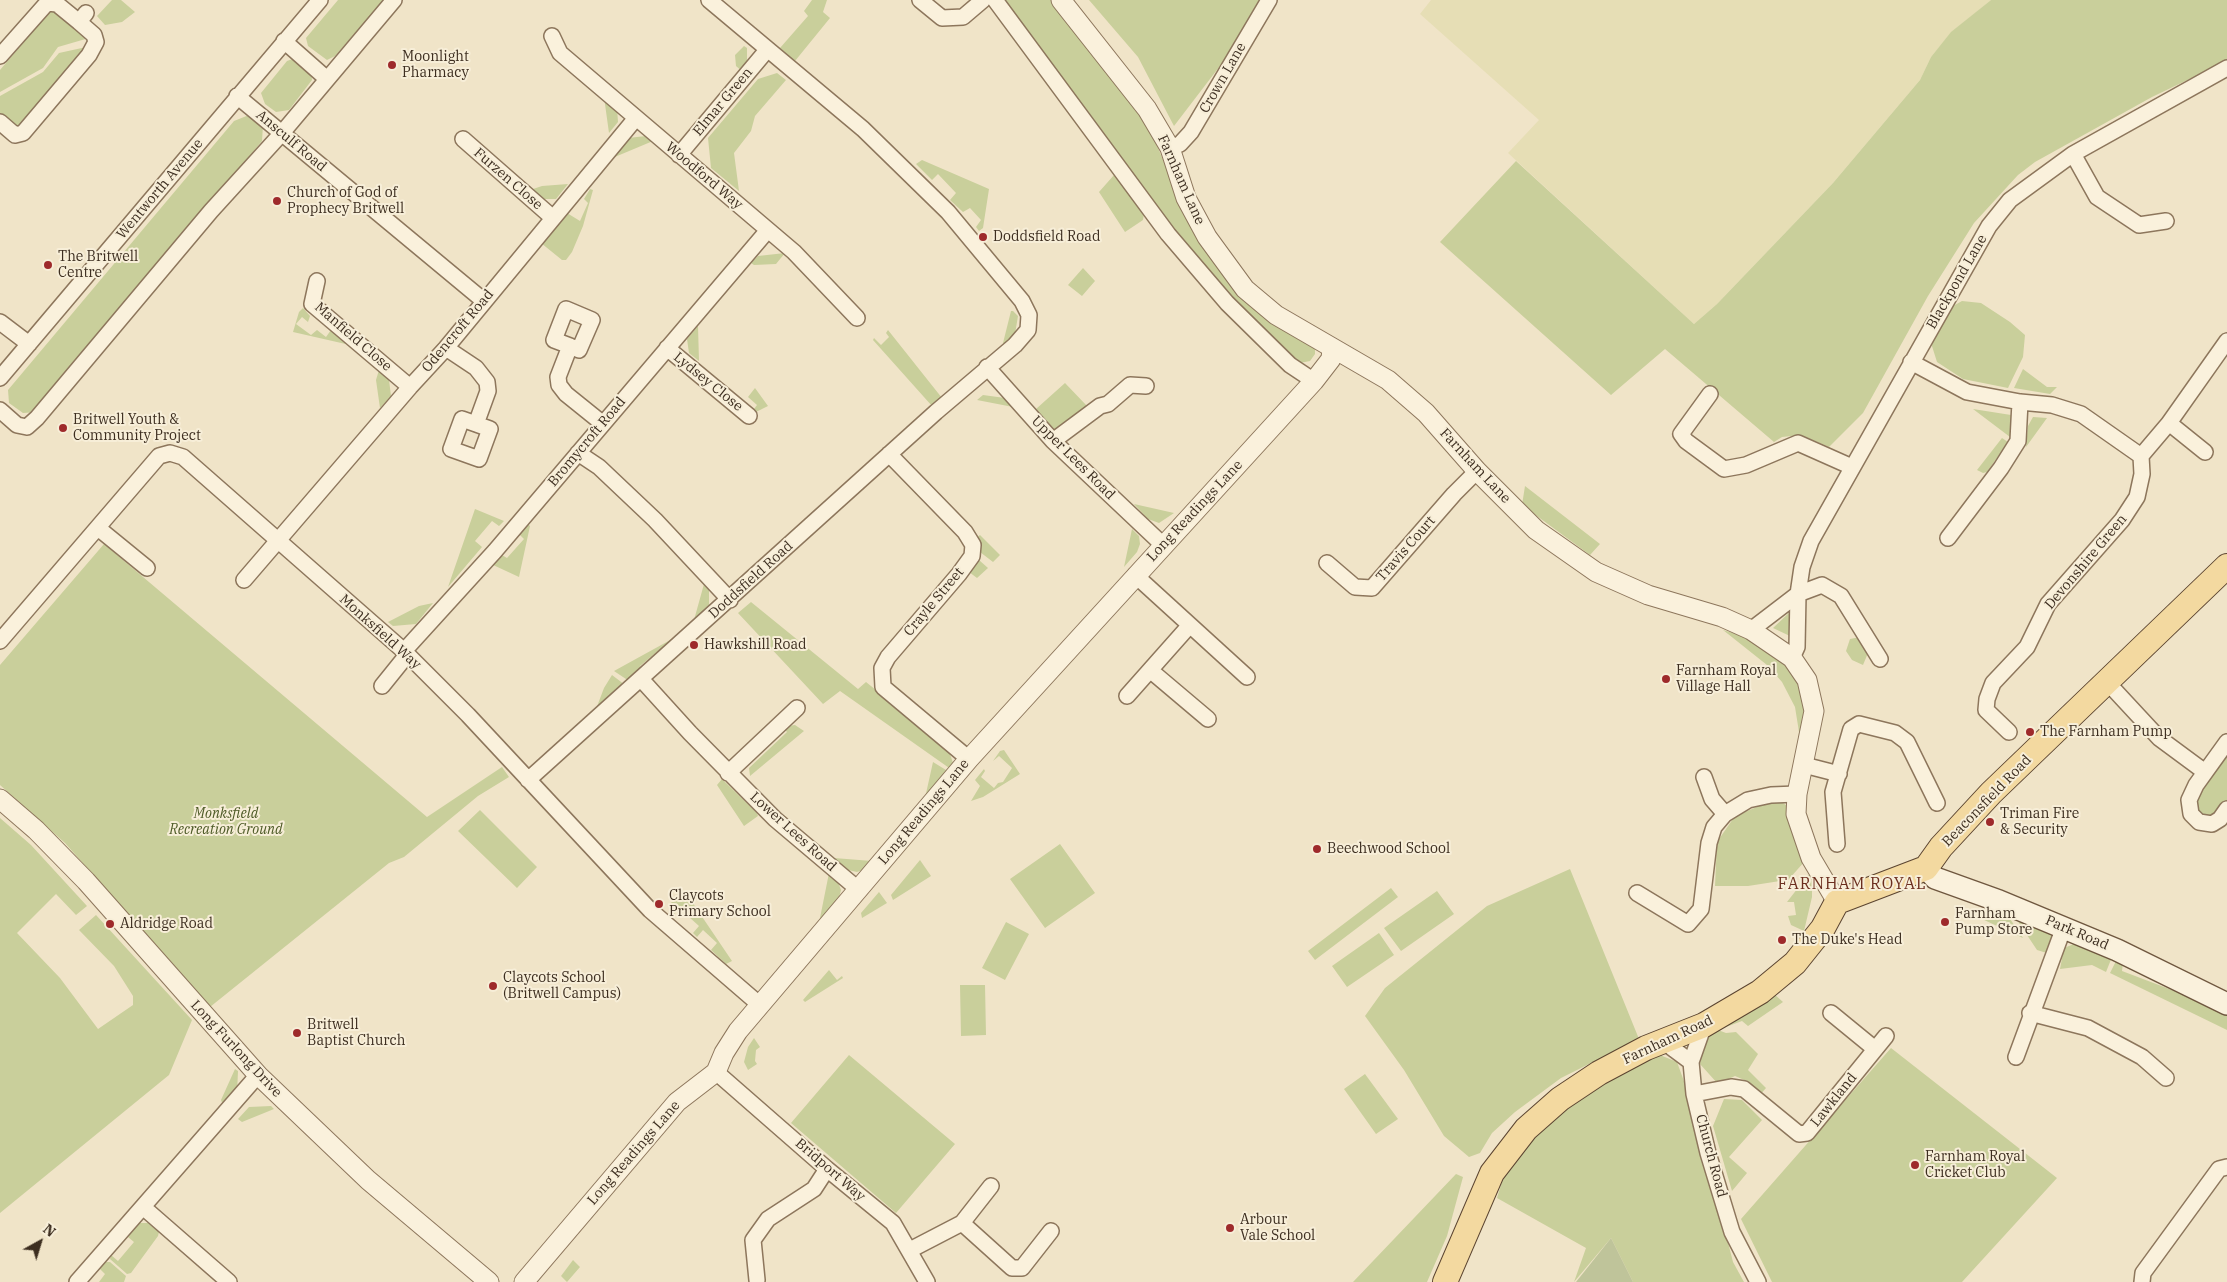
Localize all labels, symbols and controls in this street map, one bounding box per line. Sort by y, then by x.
street label: Crown Lane [1196,40,1250,116]
place label: Moonlight Pharmacy [402,49,469,82]
marker: Moonlight Pharmacy [386,59,398,71]
street label: Elmar Green [690,64,756,140]
street label: Ansculf Road [252,107,330,175]
street label: Farnham Lane [1154,133,1208,227]
street label: Wentworth Avenue [113,136,207,242]
street label: Woodford Way [662,139,746,213]
street label: Furzen Close [470,145,546,213]
place label: Church of God of Prophecy Britwell [287,185,404,218]
marker: Church of God of Prophecy Britwell [271,195,283,207]
place label: Doddsfield Road [993,229,1100,245]
marker: Doddsfield Road [977,231,989,243]
street label: Blackpond Lane [1923,232,1991,332]
place label: The Britwell Centre [58,249,138,282]
marker: The Britwell Centre [42,259,54,271]
street label: Odencroft Road [419,286,497,376]
street label: Manfield Close [311,299,395,375]
street label: Lydsey Close [670,349,746,415]
street label: Bromycroft Road [545,394,629,490]
place label: Britwell Youth & Community Project [73,412,201,444]
street label: Upper Lees Road [1028,413,1118,503]
marker: Britwell Youth & Community Project [57,422,69,434]
street label: Farnham Lane [1436,425,1514,507]
street label: Long Readings Lane [1144,457,1246,565]
street label: Devonshire Green [2041,511,2131,613]
street label: Travis Court [1373,513,1439,585]
street label: Doddsfield Road [705,538,797,622]
street label: Crayle Street [900,564,968,640]
street label: Monksfield Way [336,591,424,673]
place label: Hawkshill Road [704,637,807,653]
marker: Hawkshill Road [688,639,700,651]
place label: Farnham Royal Village Hall [1676,663,1776,696]
marker: Farnham Royal Village Hall [1660,673,1672,685]
place label: The Farnham Pump [2040,724,2172,740]
marker: The Farnham Pump [2024,726,2036,738]
street label: Beaconsfield Road [1939,752,2035,850]
street label: Long Readings Lane [875,756,973,868]
street label: Lower Lees Road [746,789,840,875]
park label: Monksfield Recreation Ground [169,806,283,839]
place label: Triman Fire & Security [2000,806,2079,839]
marker: Triman Fire & Security [1984,816,1996,828]
place label: Beechwood School [1327,841,1450,857]
marker: Beechwood School [1311,843,1323,855]
district label: FARNHAM ROYAL [1776,874,1928,894]
place label: Claycots Primary School [669,888,771,920]
marker: Claycots Primary School [653,898,665,910]
place label: Farnham Pump Store [1955,906,2032,939]
street label: Park Road [2043,912,2111,954]
place label: Aldridge Road [120,916,213,932]
marker: Farnham Pump Store [1939,916,1951,928]
marker: Aldridge Road [104,918,116,930]
place label: The Duke's Head [1792,932,1903,948]
marker: The Duke's Head [1776,934,1788,946]
place label: Claycots School (Britwell Campus) [503,970,621,1002]
marker: Claycots School (Britwell Campus) [487,980,499,992]
street label: Long Furlong Drive [187,997,285,1101]
street label: Farnham Road [1620,1012,1716,1068]
place label: Britwell Baptist Church [307,1017,406,1050]
marker: Britwell Baptist Church [291,1027,303,1039]
street label: Lawkland [1807,1070,1861,1130]
street label: Long Readings Lane [584,1097,684,1209]
street label: Church Road [1692,1113,1730,1199]
street label: Bridport Way [792,1135,868,1205]
place label: Farnham Royal Cricket Club [1925,1149,2025,1182]
marker: Farnham Royal Cricket Club [1909,1159,1921,1171]
place label: Arbour Vale School [1240,1212,1315,1244]
north arrow [15,1217,65,1267]
text: N [39,1220,59,1241]
marker: Arbour Vale School [1224,1222,1236,1234]

